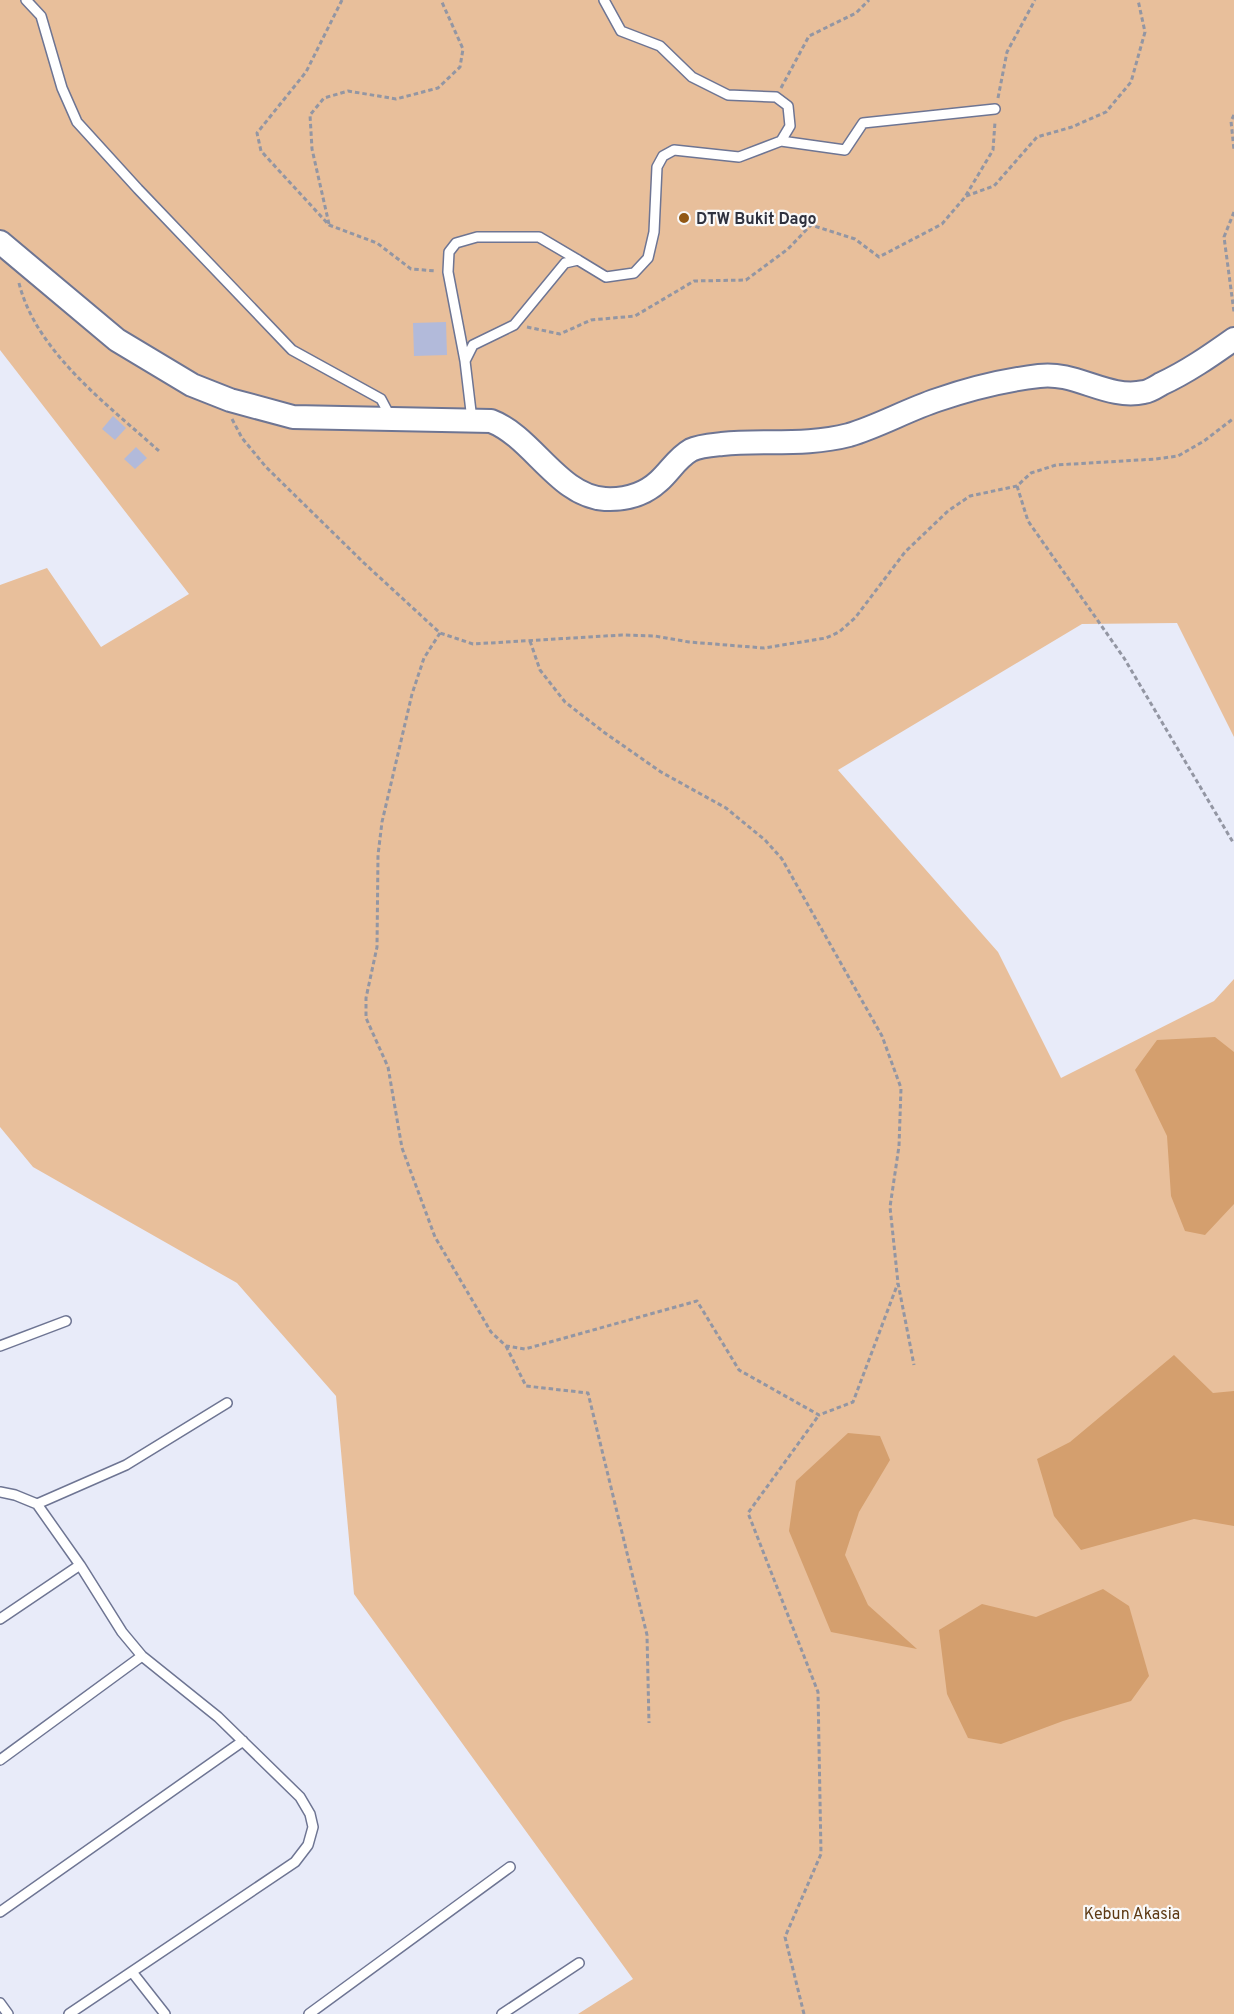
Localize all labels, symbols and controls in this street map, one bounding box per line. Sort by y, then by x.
place label: DTW Bukit Dago [696,210,817,230]
marker: DTW Bukit Dago [677,211,691,225]
park label: Kebun Akasia [1084,1905,1180,1925]

